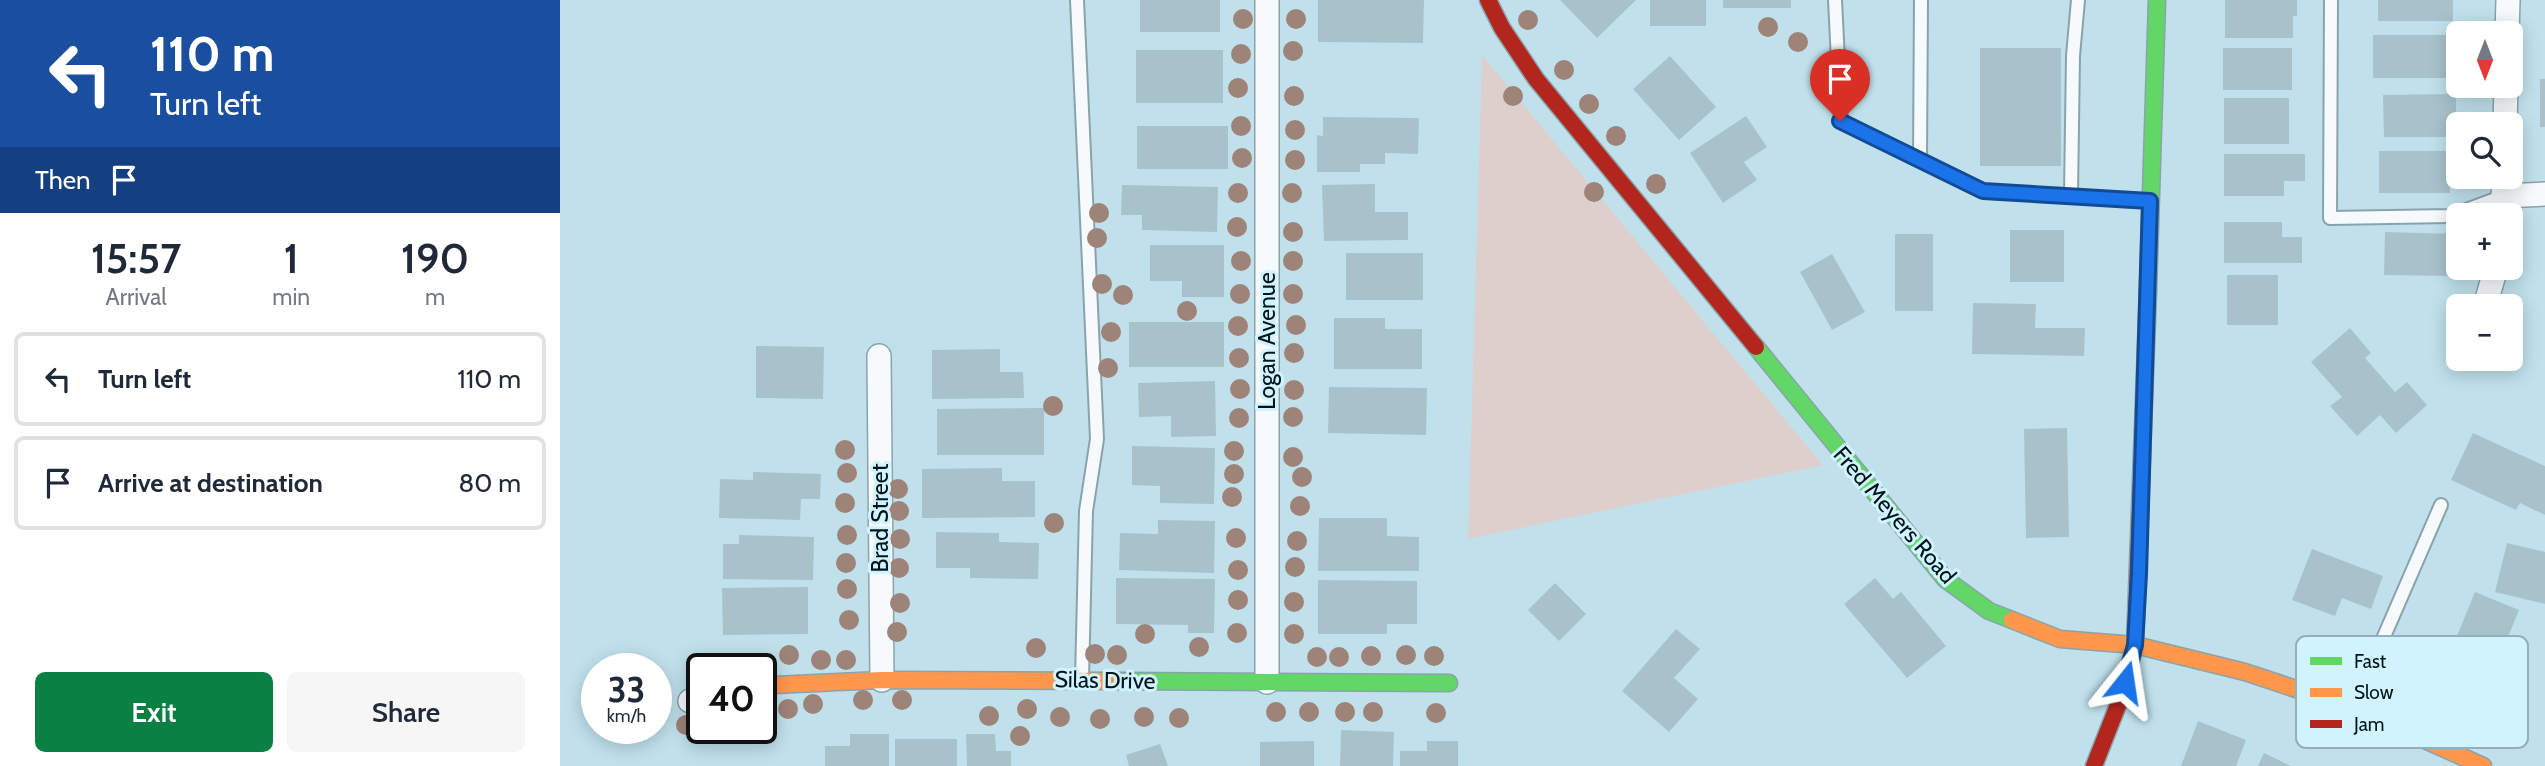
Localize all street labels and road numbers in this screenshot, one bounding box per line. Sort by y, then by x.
street label: Logan Avenue [1253,272,1281,410]
street label: Fred Meyers Road [1828,441,1962,589]
street label: Brad Street [866,463,894,572]
street label: Silas Drive [1054,665,1156,695]

